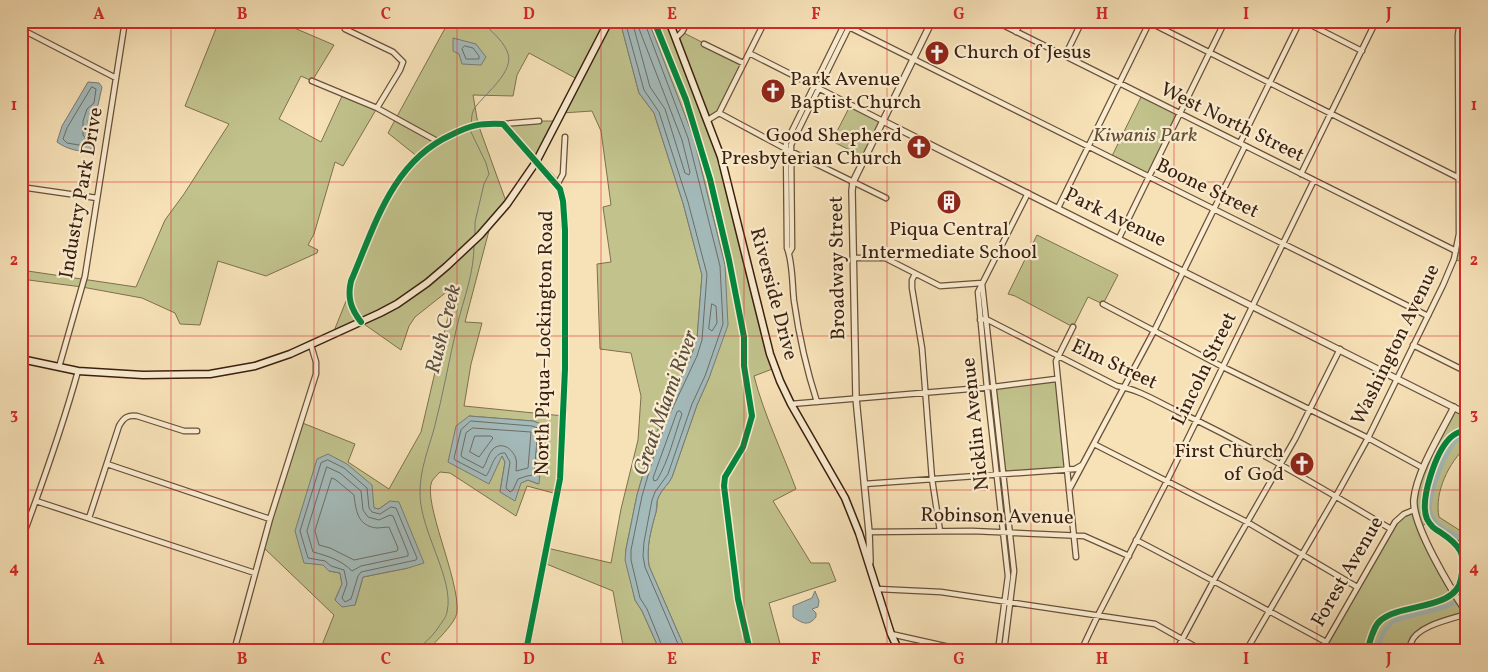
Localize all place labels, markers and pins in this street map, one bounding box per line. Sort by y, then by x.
place label: Church of Jesus [954,39,1091,67]
church icon: Church of Jesus [924,40,950,66]
place label: Park Avenue Baptist Church [790,66,922,117]
church icon: Park Avenue Baptist Church [760,78,786,104]
place label: Good Shepherd Presbyterian Church [721,122,902,173]
church icon: Good Shepherd Presbyterian Church [906,134,932,160]
building icon: Piqua Central Intermediate School [936,189,962,215]
place label: Piqua Central Intermediate School [861,216,1037,267]
place label: First Church of God [1174,438,1284,489]
church icon: First Church of God [1289,451,1315,477]

